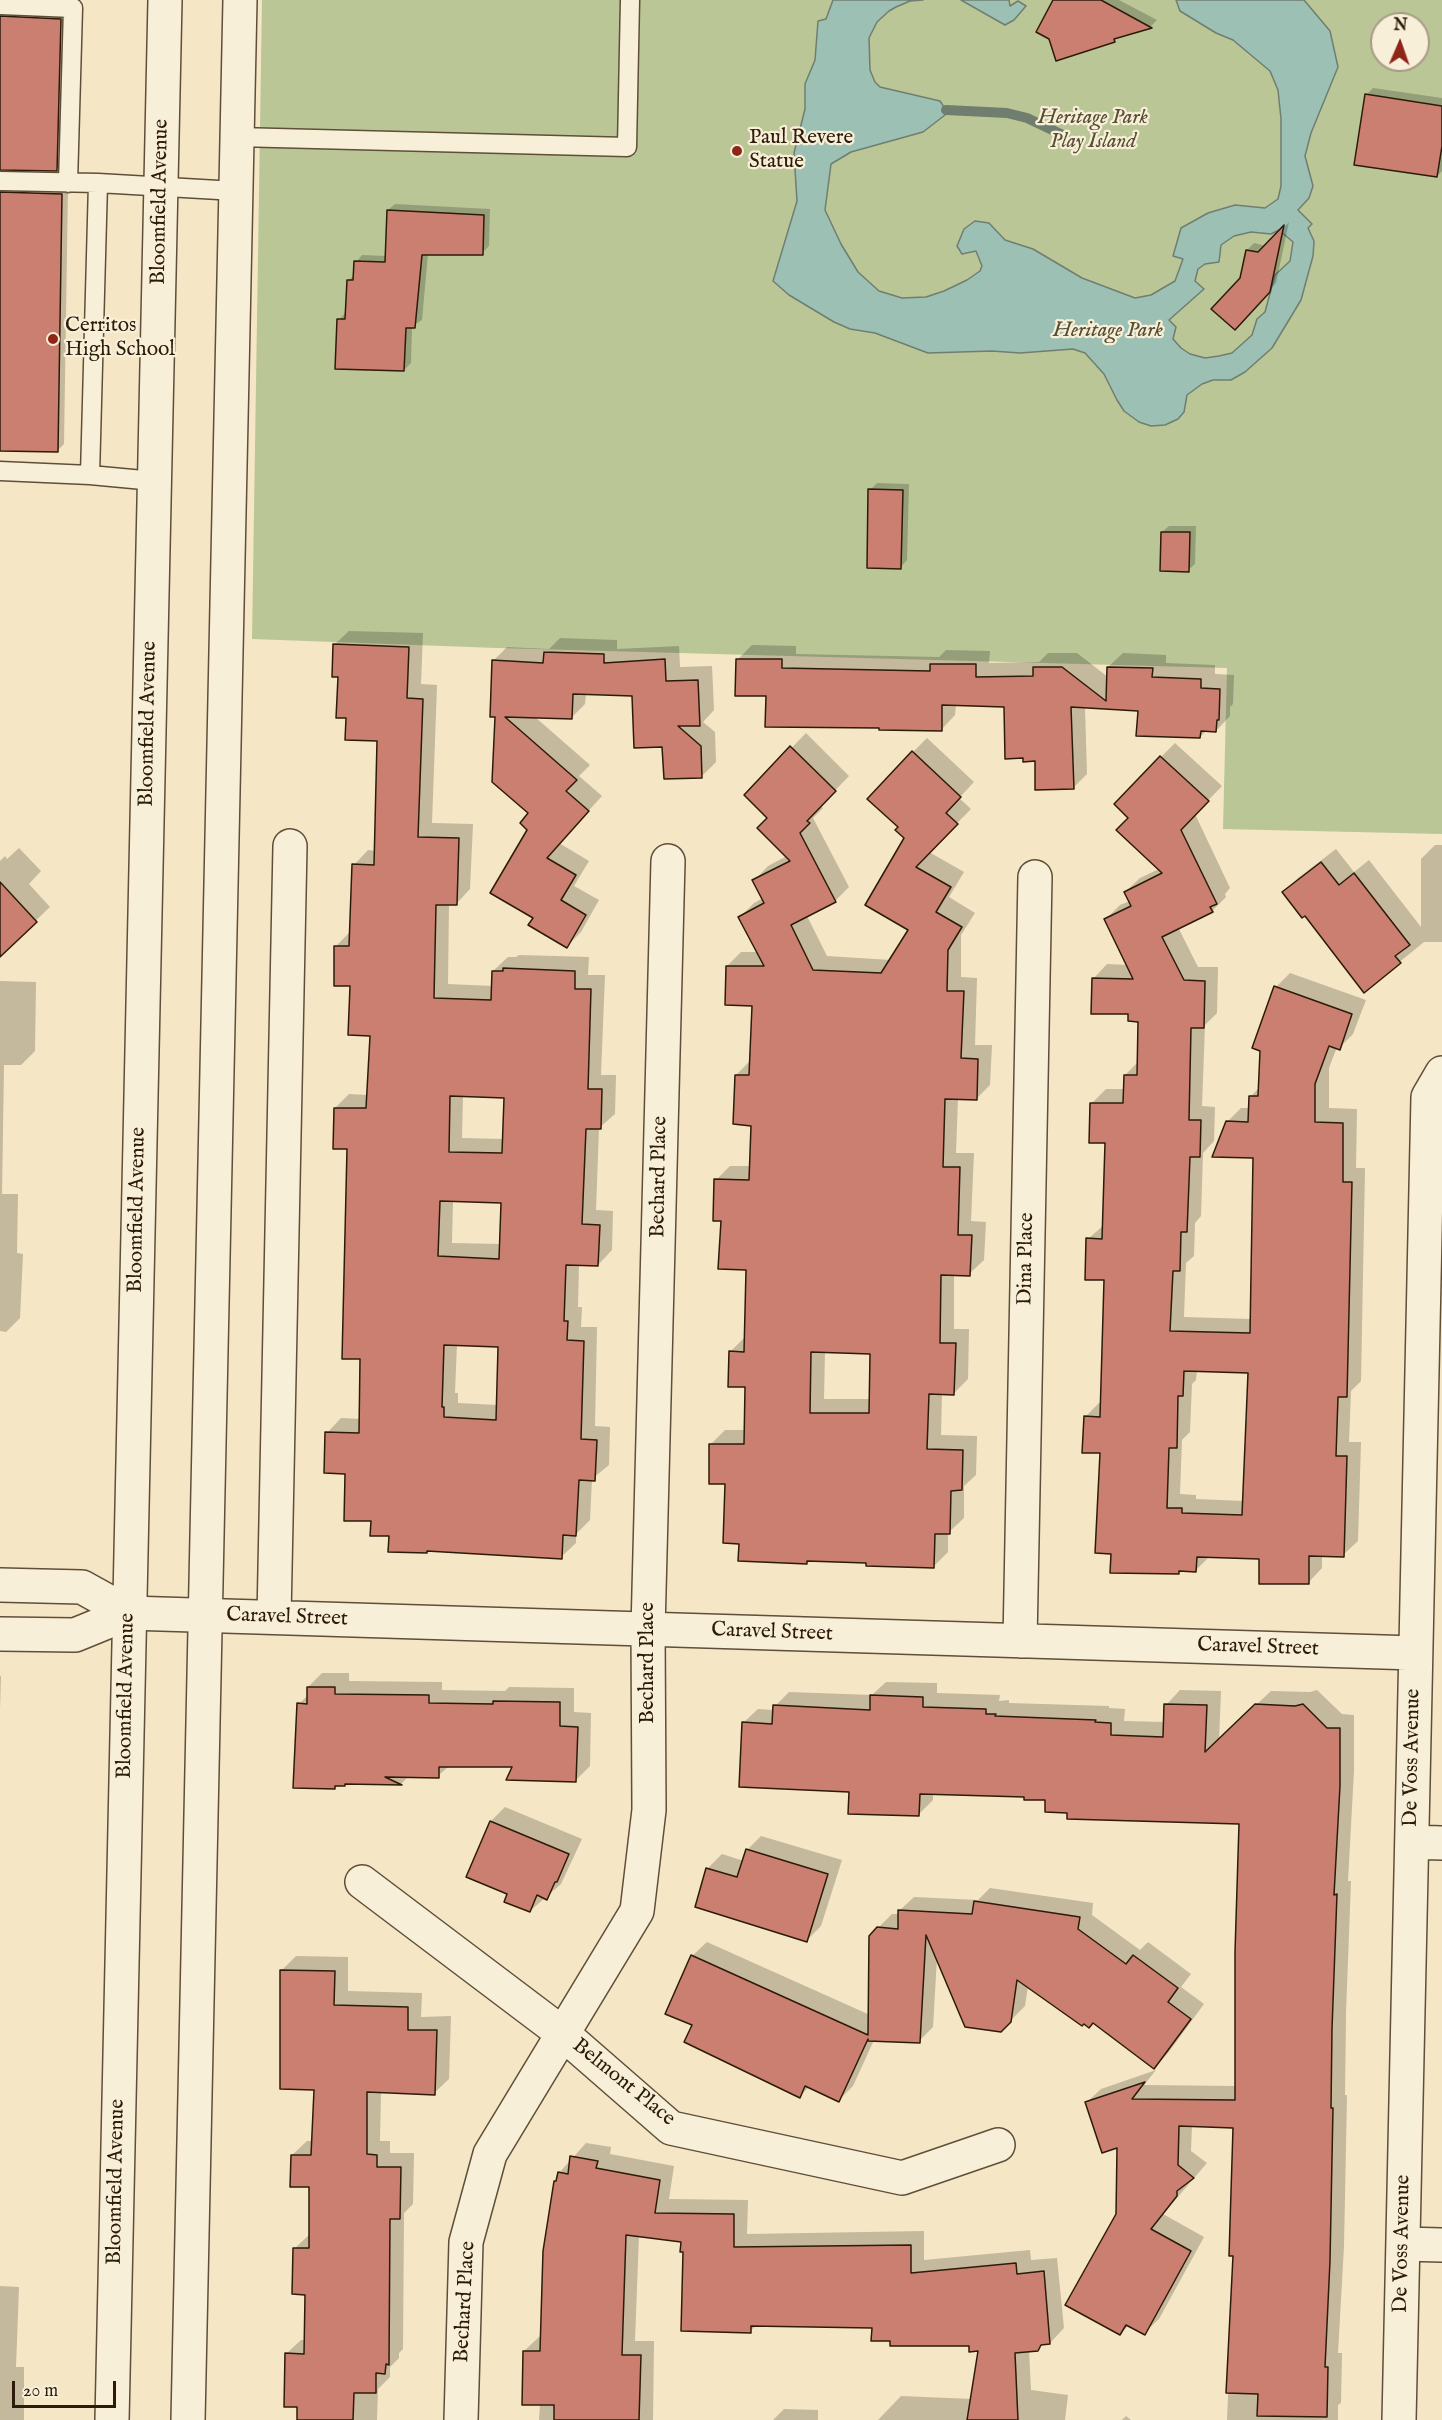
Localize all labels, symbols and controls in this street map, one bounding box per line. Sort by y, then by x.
north arrow [1370,12,1430,72]
text: N [1393,16,1408,36]
park label: Heritage Park Play Island [1038,106,1148,156]
street label: Bloomfield Avenue [147,119,175,285]
place label: Paul Revere Statue [749,126,853,176]
marker: Paul Revere Statue [730,144,744,158]
place label: Cerritos High School [65,314,175,364]
park label: Heritage Park [1053,319,1163,345]
marker: Cerritos High School [46,332,60,346]
street label: Bloomfield Avenue [135,641,163,807]
street label: Bechard Place [646,1116,674,1238]
street label: Bloomfield Avenue [124,1127,152,1293]
street label: Dina Place [1014,1212,1040,1306]
street label: Bechard Place [636,1602,662,1724]
street label: Caravel Street [226,1603,348,1633]
street label: Bloomfield Avenue [113,1613,141,1779]
street label: Caravel Street [711,1618,833,1648]
street label: Caravel Street [1197,1633,1319,1663]
street label: De Voss Avenue [1399,1689,1427,1827]
street label: Belmont Place [566,2034,680,2132]
street label: Bloomfield Avenue [103,2099,131,2265]
street label: De Voss Avenue [1389,2175,1417,2313]
street label: Bechard Place [450,2240,482,2364]
scale bar [15,2369,118,2407]
text: 20 m [23,2380,58,2403]

